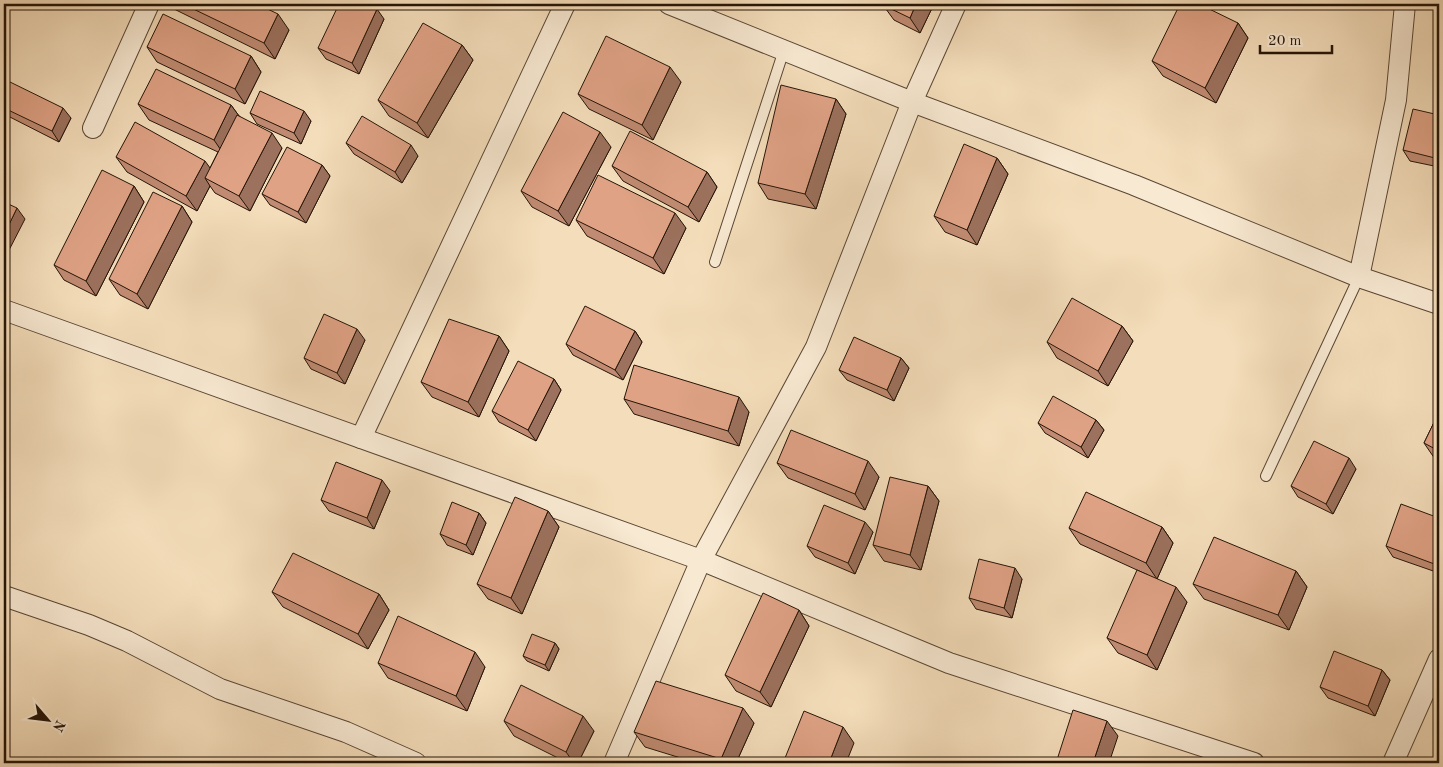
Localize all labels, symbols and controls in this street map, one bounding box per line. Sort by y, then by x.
scale bar [1260,22,1333,54]
text: 20 m [1268,34,1302,49]
north arrow [22,694,72,744]
text: N [50,718,67,734]

